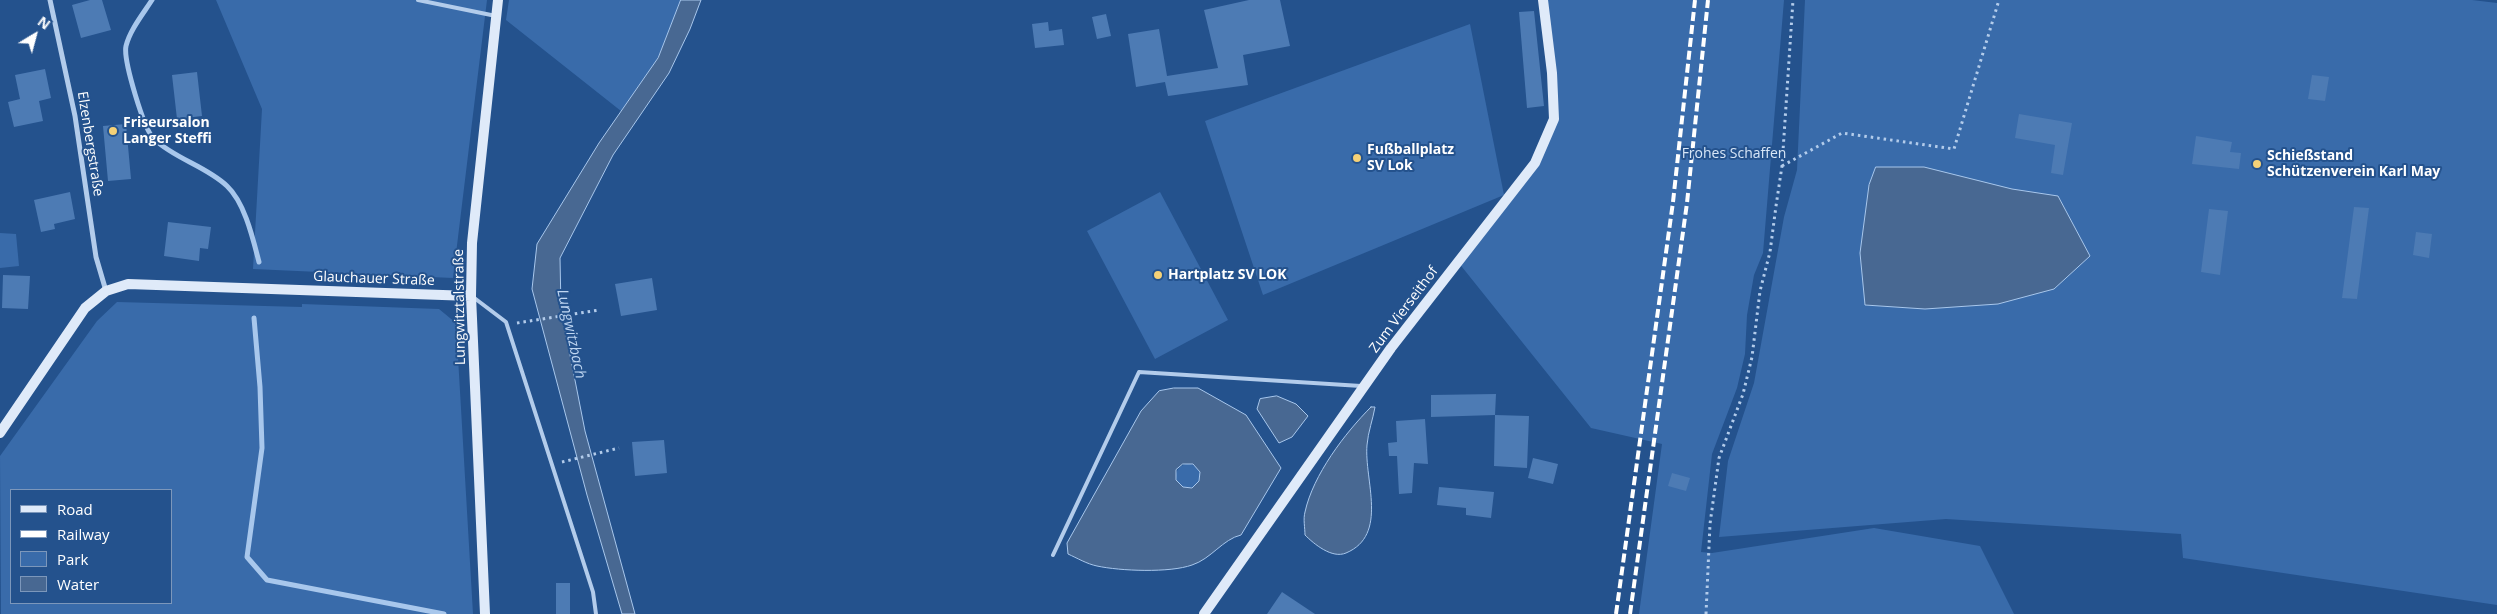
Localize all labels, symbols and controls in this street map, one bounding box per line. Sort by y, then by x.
north arrow [10,10,60,60]
text: N [34,12,55,34]
street label: Elzenbergstraße [73,90,107,198]
place label: Friseursalon Langer Steffi [123,115,212,148]
marker: Friseursalon Langer Steffi [107,125,119,137]
place label: Fußballplatz SV Lok [1367,142,1454,174]
park label: Frohes Schaffen [1682,146,1786,162]
place label: Schießstand Schützenverein Karl May [2267,148,2440,180]
marker: Fußballplatz SV Lok [1351,152,1363,164]
marker: Schießstand Schützenverein Karl May [2251,158,2263,170]
street label: Lungwitztalstraße [451,249,469,365]
street label: Zum Vierseithof [1366,264,1442,356]
place label: Hartplatz SV LOK [1168,267,1287,283]
street label: Glauchauer Straße [313,268,435,290]
marker: Hartplatz SV LOK [1152,269,1164,281]
water label: Lungwitzbach [553,288,589,380]
legend [10,489,172,604]
text: Road [57,499,93,519]
text: Railway [57,524,110,544]
text: Park [57,549,88,569]
text: Water [57,574,99,594]

